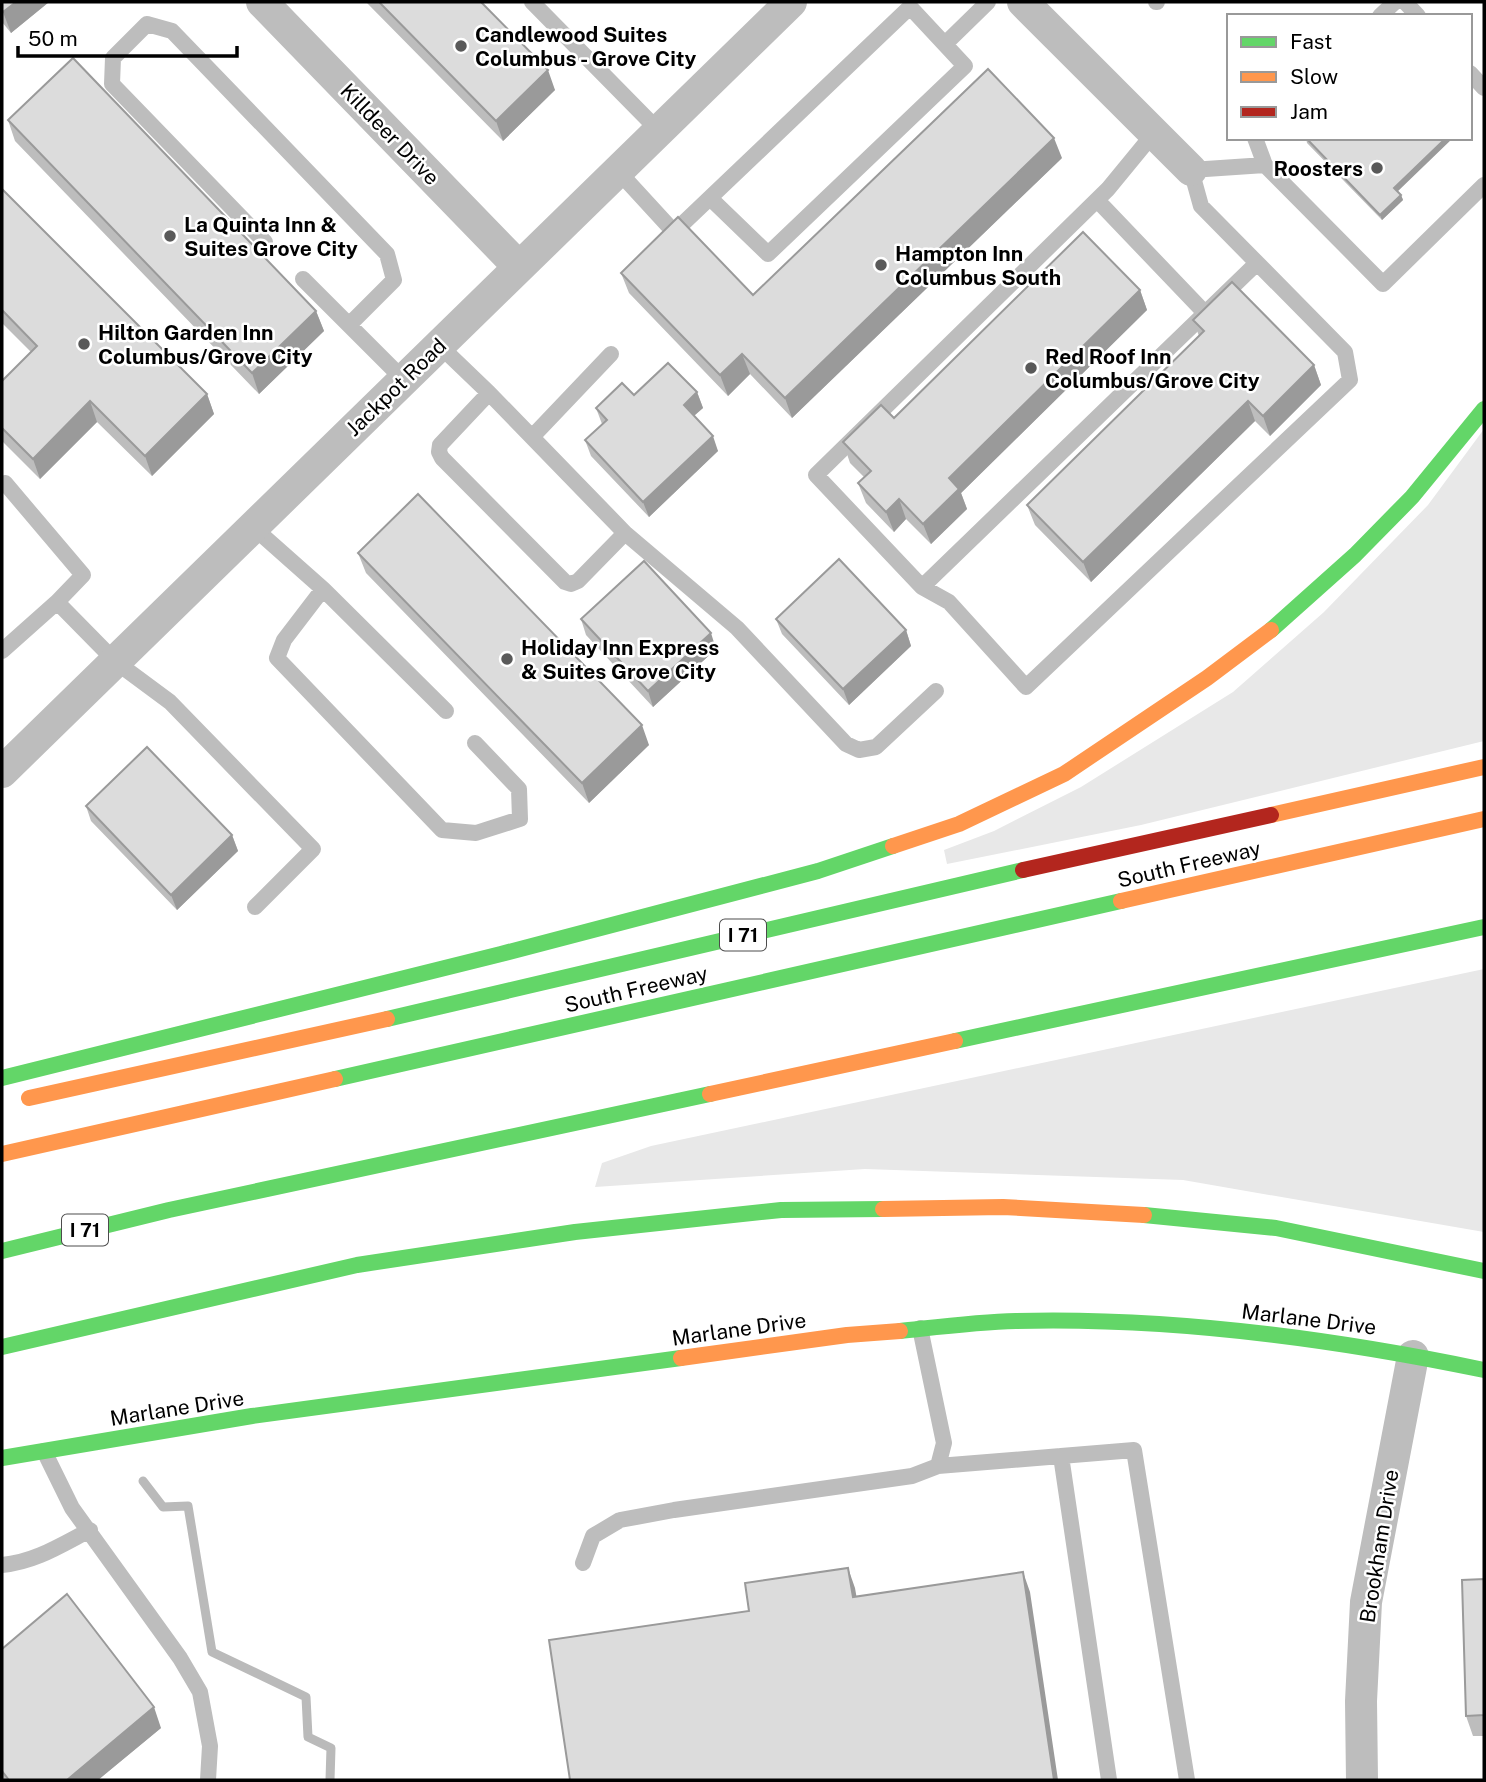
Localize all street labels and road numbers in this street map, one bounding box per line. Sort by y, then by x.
street label: Killdeer Drive [335,78,445,190]
street label: Jackpot Road [341,333,451,441]
street label: South Freeway [1115,835,1263,893]
road number: I 71 [720,920,766,951]
street label: South Freeway [562,960,710,1018]
road number: I 71 [62,1214,108,1246]
street label: Marlane Drive [1240,1298,1378,1340]
street label: Marlane Drive [670,1307,808,1351]
street label: Marlane Drive [108,1385,246,1431]
street label: Brookham Drive [1355,1468,1403,1624]

